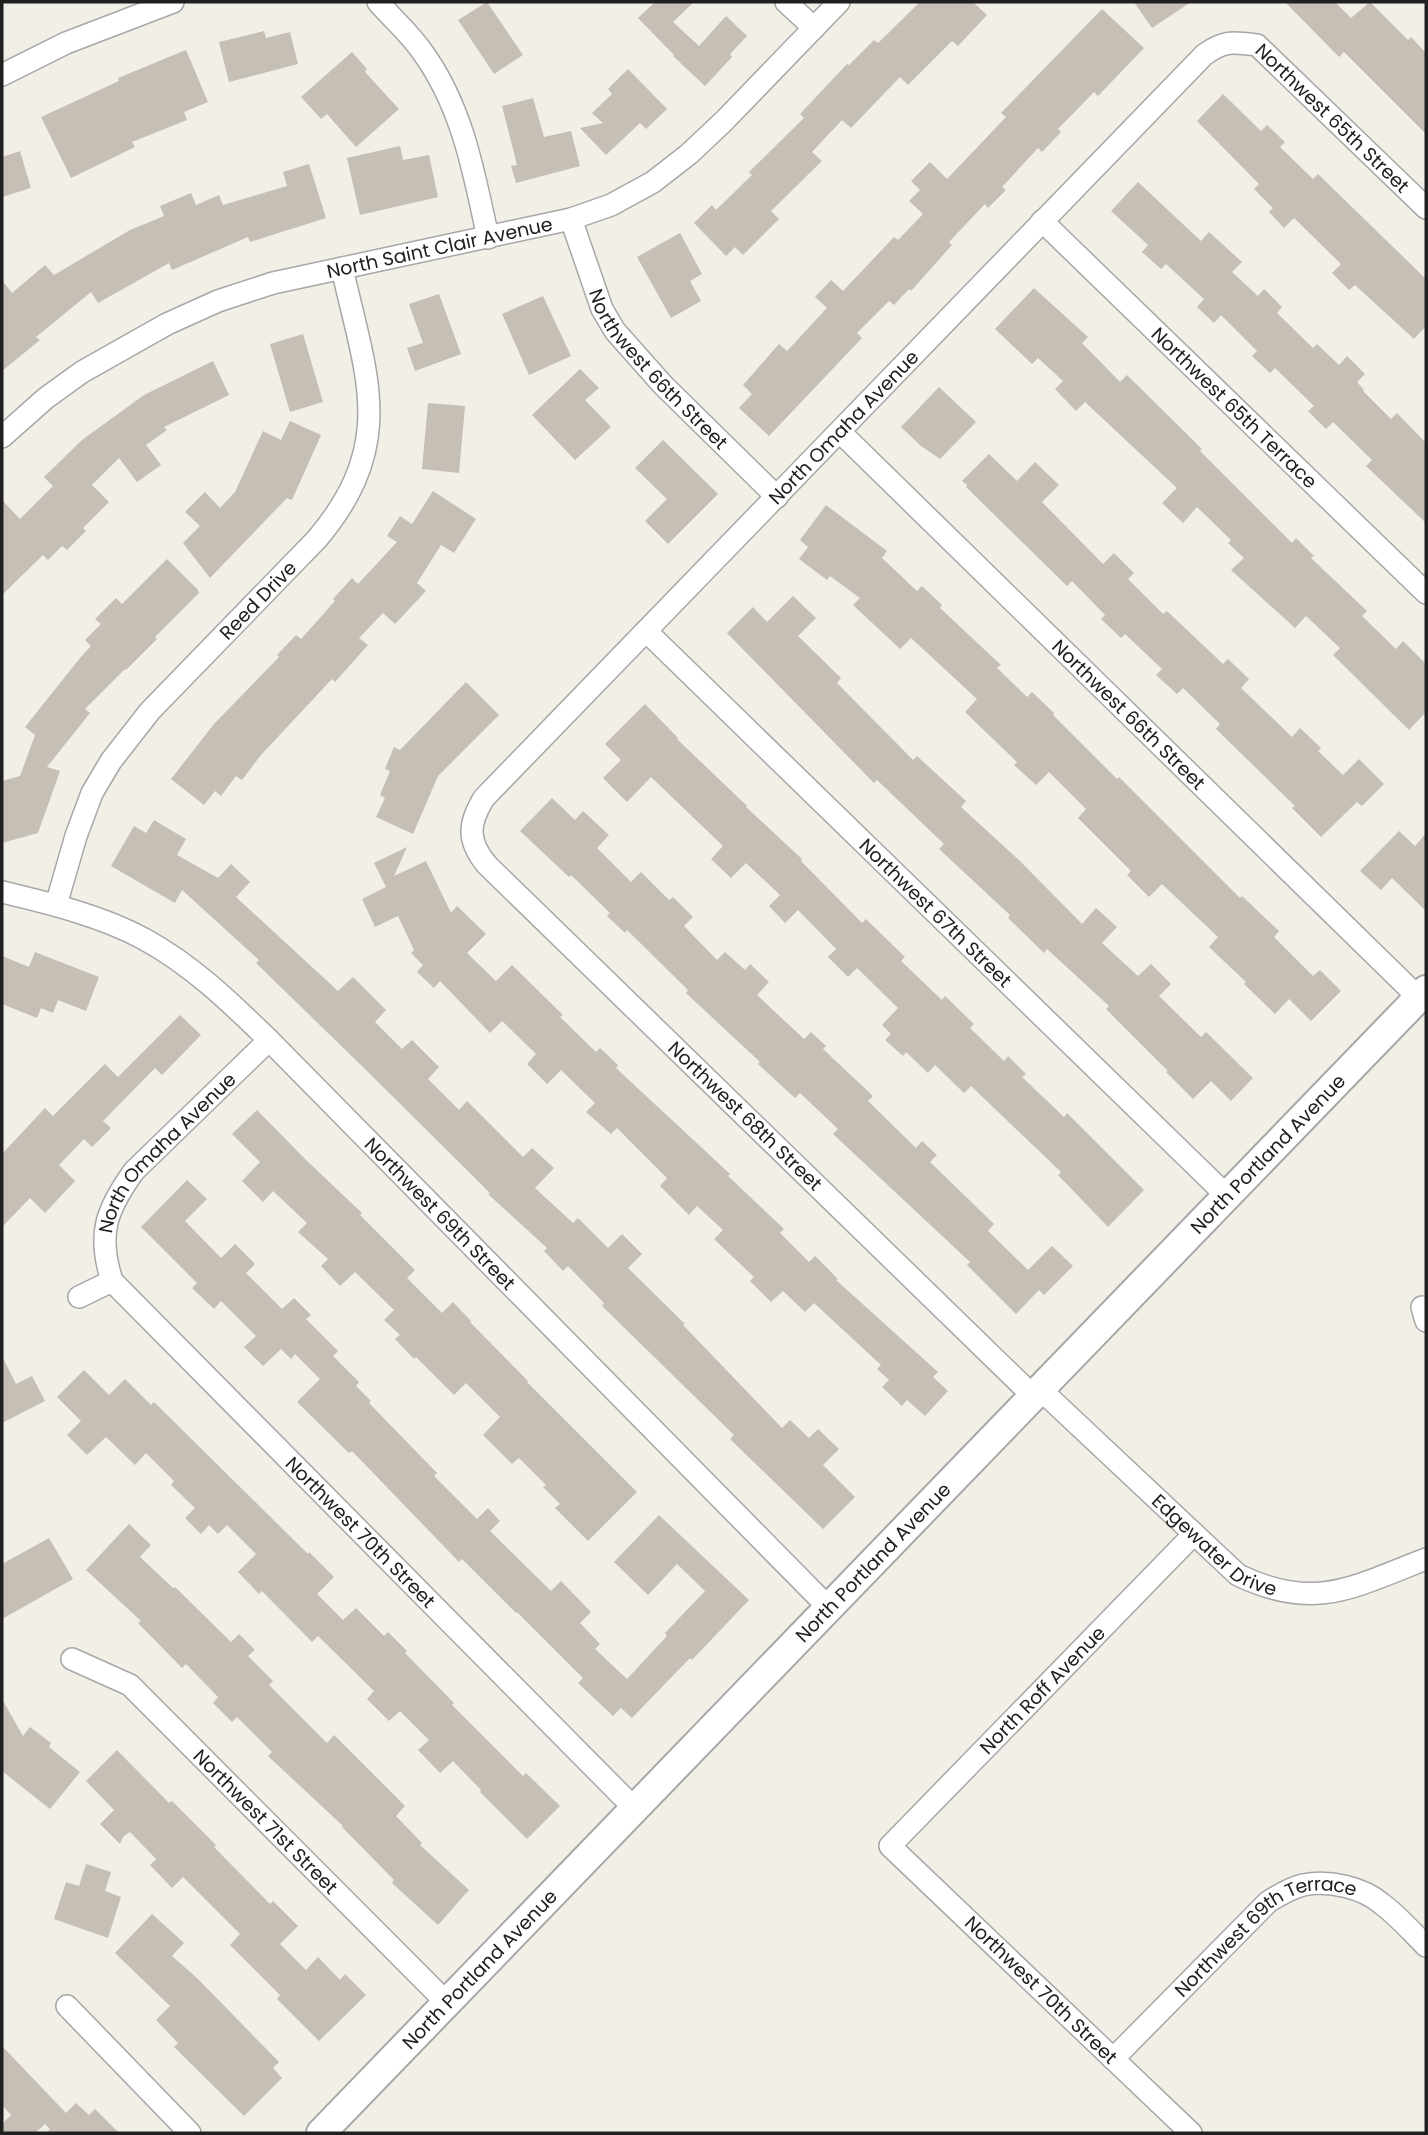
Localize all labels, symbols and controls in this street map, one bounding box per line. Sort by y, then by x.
street label: Northwest 65th Street [1249,37,1416,199]
street label: North Saint Clair Avenue [324,210,555,285]
street label: Northwest 66th Street [582,285,734,455]
street label: Northwest 65th Terrace [1145,321,1323,494]
street label: North Omaha Avenue [762,344,925,510]
street label: Reed Drive [213,555,303,646]
street label: Northwest 66th Street [1046,633,1212,796]
street label: Northwest 67th Street [853,832,1018,993]
street label: Northwest 68th Street [662,1035,828,1197]
street label: North Omaha Avenue [92,1066,242,1235]
street label: North Portland Avenue [1184,1068,1351,1240]
street label: Northwest 69th Street [359,1131,522,1296]
street label: Northwest 70th Street [280,1450,442,1614]
street label: North Portland Avenue [789,1476,957,1648]
street label: Edgewater Drive [1146,1488,1280,1602]
street label: North Roff Avenue [973,1620,1111,1760]
street label: Northwest 71st Street [187,1743,344,1900]
street label: Northwest 69th Terrace [1168,1870,1360,2003]
street label: North Portland Avenue [396,1883,563,2055]
street label: Northwest 70th Street [959,1910,1123,2070]

